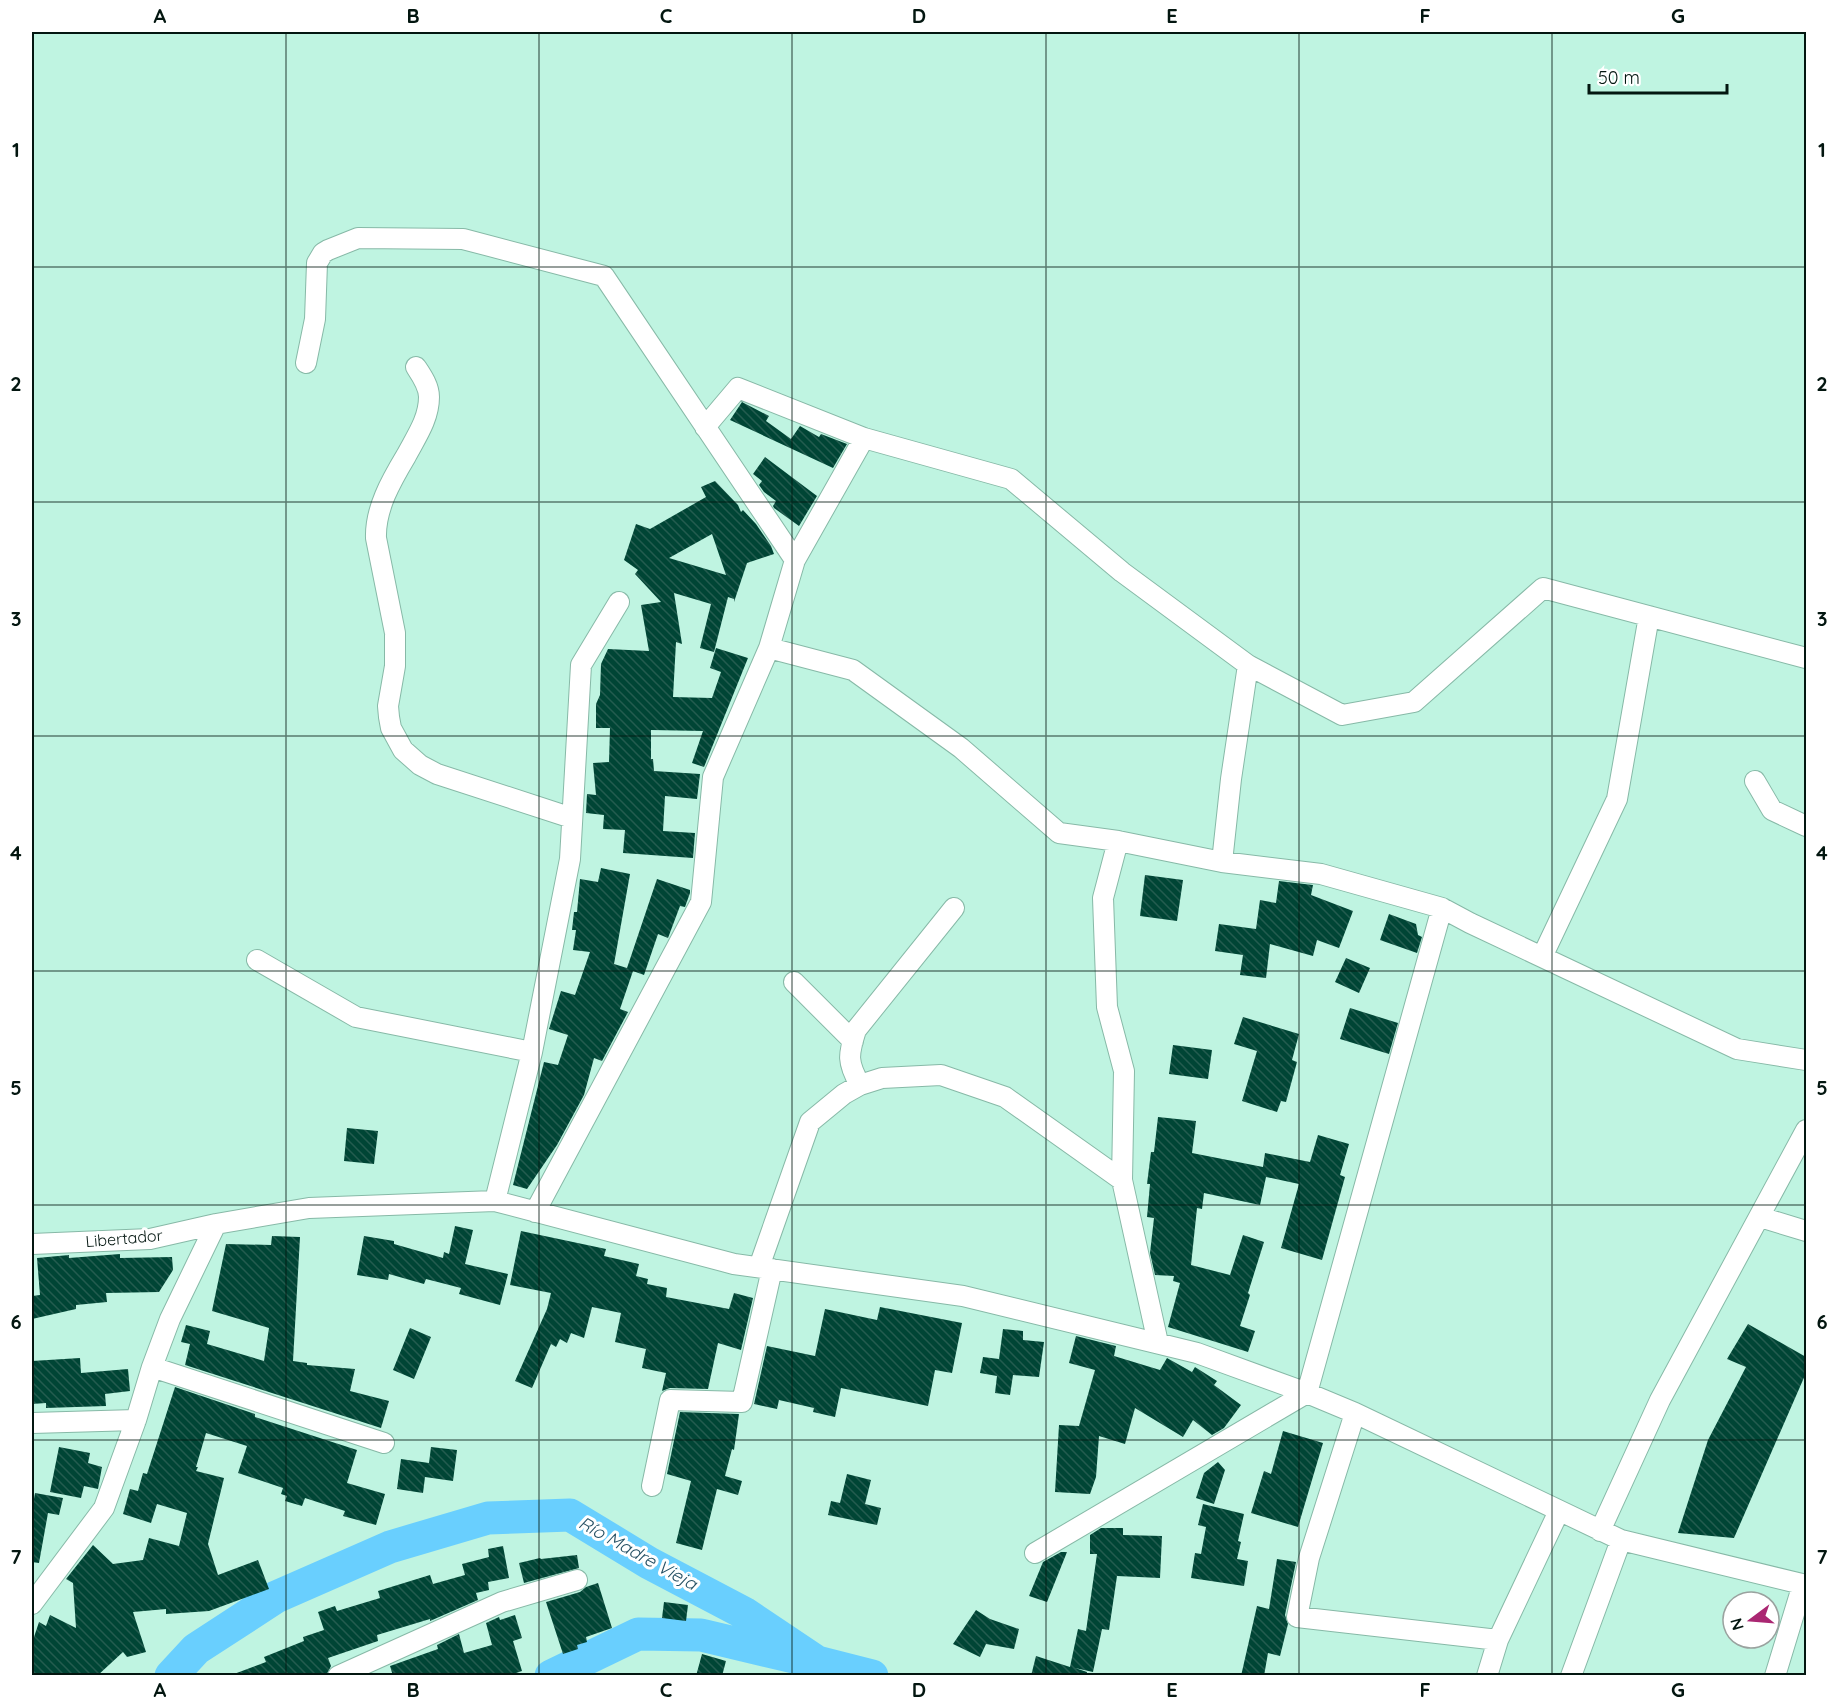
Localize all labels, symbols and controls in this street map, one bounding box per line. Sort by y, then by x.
text: A [154,3,167,28]
text: B [406,3,420,28]
text: C [660,3,673,28]
text: D [912,3,926,28]
text: E [1166,3,1178,28]
text: F [1419,3,1431,28]
text: G [1671,3,1685,28]
scale bar [1589,57,1727,95]
text: 50 m [1598,66,1640,89]
text: 1 [12,137,20,162]
text: 1 [1818,137,1826,162]
text: 2 [10,371,22,396]
text: 2 [1816,371,1828,396]
text: 3 [11,606,21,631]
text: 3 [1817,606,1827,631]
text: 4 [10,840,22,865]
text: 4 [1816,840,1828,865]
text: 5 [10,1075,22,1100]
text: 5 [1816,1075,1828,1100]
street label: Libertador [85,1225,163,1251]
text: 6 [10,1309,22,1334]
text: 6 [1816,1309,1828,1334]
water label: Río Madre Vieja [575,1511,702,1596]
text: 7 [11,1544,22,1569]
text: 7 [1817,1544,1828,1569]
north arrow [1721,1590,1781,1650]
text: N [1725,1616,1748,1633]
text: A [154,1677,167,1702]
text: B [406,1677,420,1702]
text: C [660,1677,673,1702]
text: D [912,1677,926,1702]
text: E [1166,1677,1178,1702]
text: F [1419,1677,1431,1702]
text: G [1671,1677,1685,1702]

